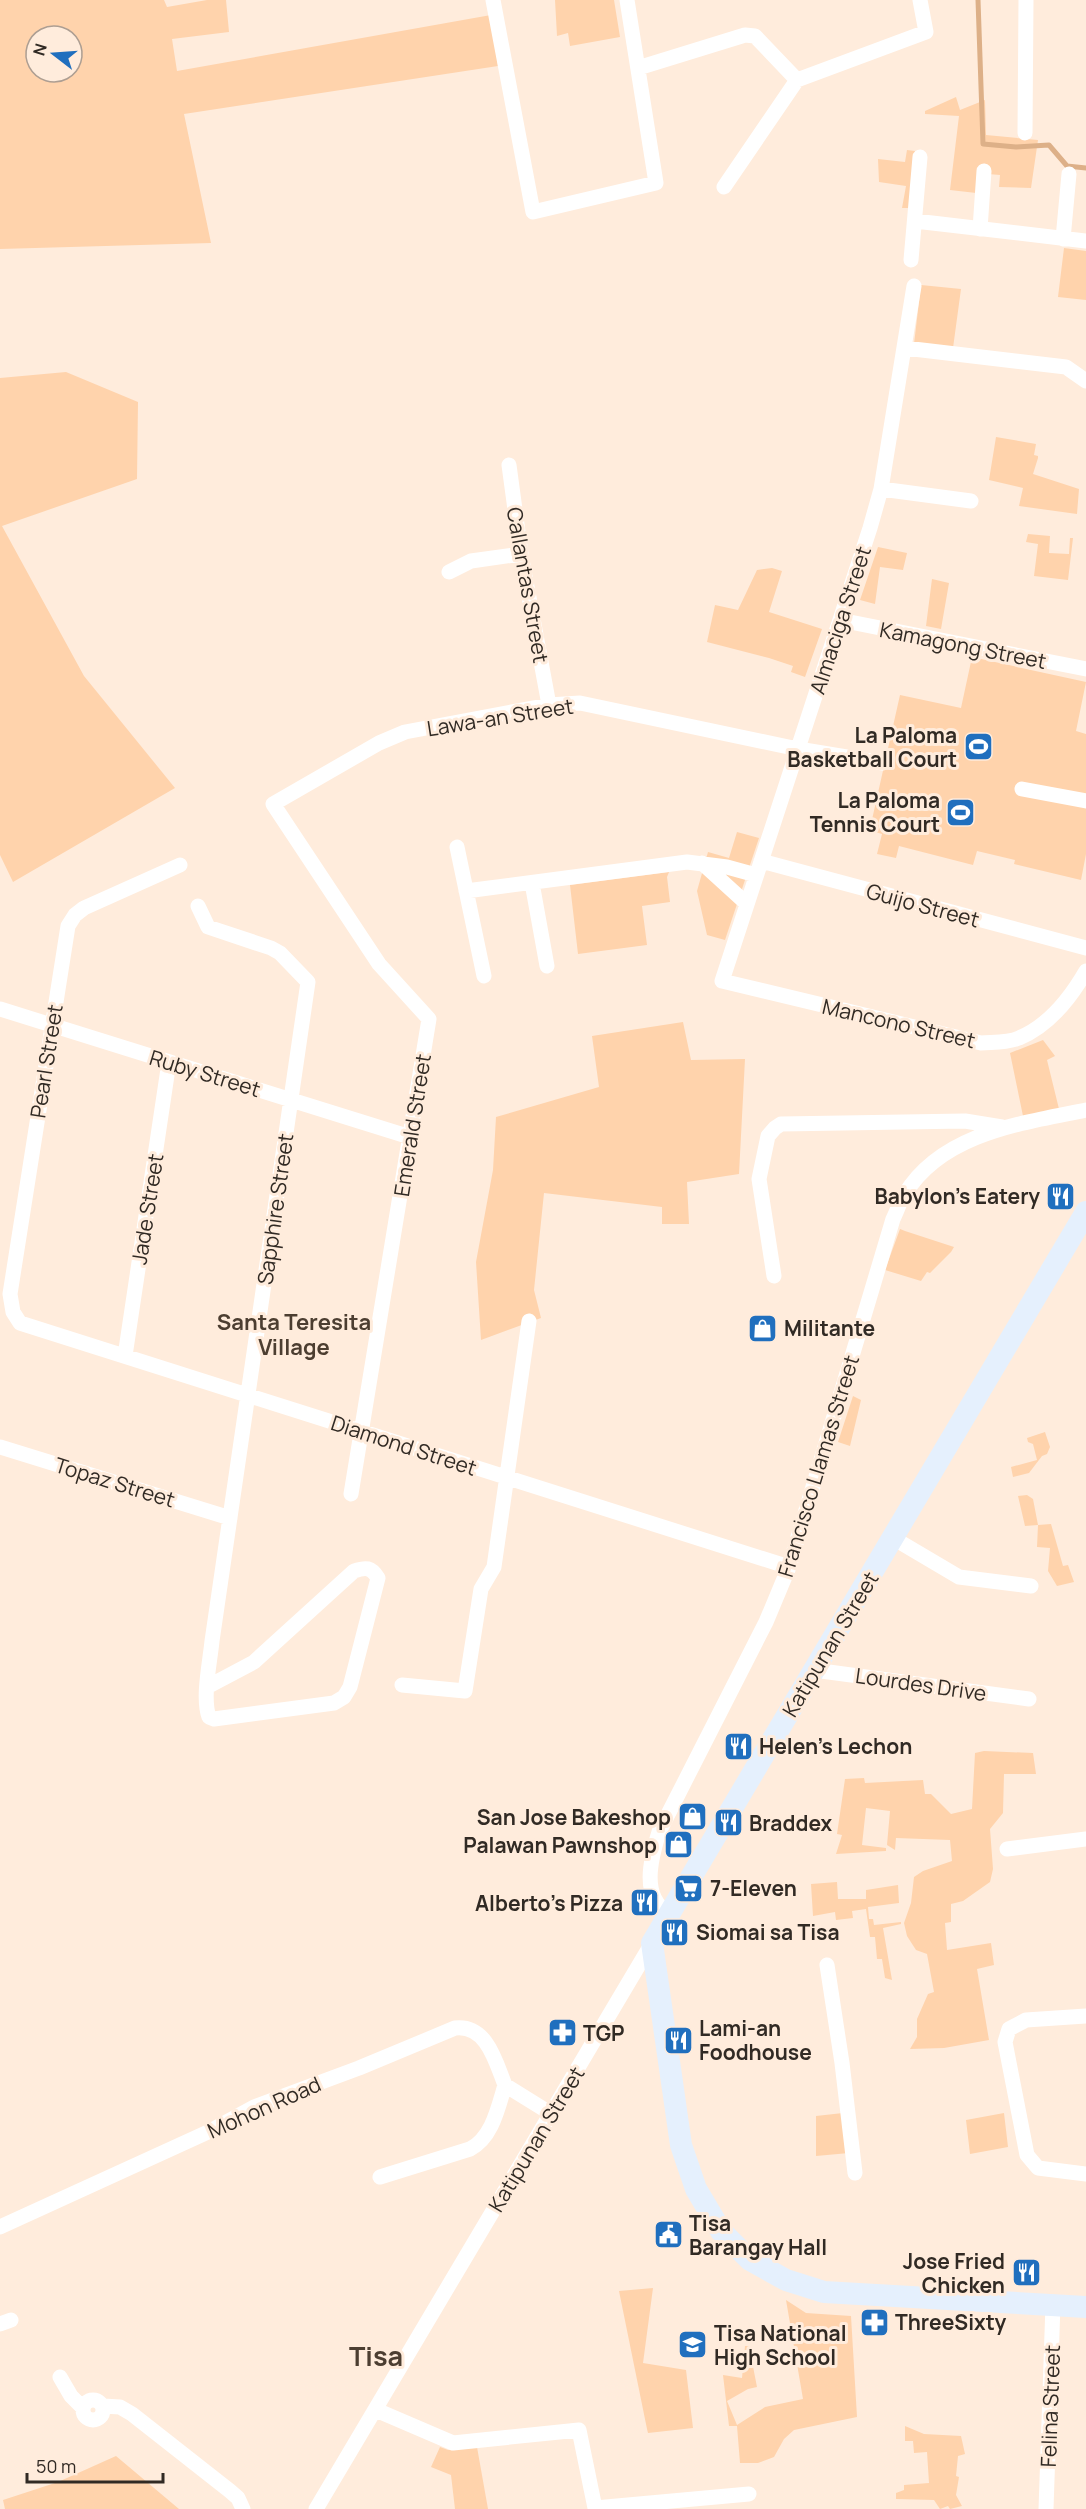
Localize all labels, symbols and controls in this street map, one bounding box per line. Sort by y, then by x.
north arrow [24,24,84,84]
text: N [27,41,52,58]
street label: Callantas Street [501,505,555,665]
street label: Almaciga Street [803,543,877,697]
street label: Kamagong Street [877,615,1049,675]
street label: Lawa-an Street [425,692,575,742]
place label: La Paloma Basketball Court [787,721,957,773]
sports icon: La Paloma Basketball Court [962,731,994,763]
place label: La Paloma Tennis Court [810,786,940,838]
sports icon: La Paloma Tennis Court [945,796,977,828]
street label: Guijo Street [863,876,983,934]
street label: Mancono Street [820,992,978,1054]
street label: Pearl Street [23,1002,69,1120]
street label: Ruby Street [146,1043,264,1103]
street label: Emerald Street [387,1052,437,1198]
street label: Sapphire Street [251,1132,299,1286]
street label: Jade Street [124,1151,170,1267]
restaurant icon: Babylon's Eatery [1045,1180,1077,1212]
place label: Babylon's Eatery [874,1182,1040,1210]
district label: Santa Teresita Village [217,1307,371,1362]
shop icon: Militante [747,1312,779,1344]
place label: Militante [784,1314,875,1342]
street label: Francisco Llamas Street [771,1352,865,1580]
street label: Diamond Street [328,1408,480,1482]
street label: Topaz Street [51,1450,179,1514]
street label: Katipunan Street [776,1566,884,1722]
street label: Lourdes Drive [854,1661,988,1707]
restaurant icon: Helen's Lechon [722,1730,754,1762]
place label: Helen's Lechon [759,1732,912,1760]
shop icon: San Jose Bakeshop [676,1801,708,1833]
place label: San Jose Bakeshop [477,1803,671,1831]
restaurant icon: Braddex [712,1807,744,1839]
place label: Braddex [749,1809,833,1837]
shop icon: Palawan Pawnshop [662,1829,694,1861]
place label: Palawan Pawnshop [463,1831,657,1859]
supermarket icon: 7-Eleven [673,1872,705,1904]
place label: 7-Eleven [710,1874,797,1902]
restaurant icon: Alberto's Pizza [628,1887,660,1919]
place label: Alberto's Pizza [475,1889,623,1917]
restaurant icon: Siomai sa Tisa [659,1916,691,1948]
place label: Siomai sa Tisa [696,1918,840,1946]
place label: Lami-an Foodhouse [699,2014,812,2066]
pharmacy icon: TGP [546,2017,578,2049]
place label: TGP [583,2019,625,2047]
restaurant icon: Lami-an Foodhouse [662,2024,694,2056]
street label: Katipunan Street [482,2061,590,2217]
street label: Mohon Road [203,2070,325,2144]
place label: Tisa Barangay Hall [689,2209,827,2261]
public building icon: Tisa Barangay Hall [652,2219,684,2251]
place label: Jose Fried Chicken [903,2247,1005,2299]
restaurant icon: Jose Fried Chicken [1010,2257,1042,2289]
pharmacy icon: ThreeSixty [858,2306,890,2338]
place label: ThreeSixty [895,2308,1006,2336]
place label: Tisa National High School [714,2319,847,2371]
school or university icon: Tisa National High School [677,2329,709,2361]
district label: Tisa [349,2337,403,2374]
street label: Felina Street [1034,2344,1066,2468]
scale bar [27,2446,164,2484]
text: 50 m [36,2454,76,2478]

